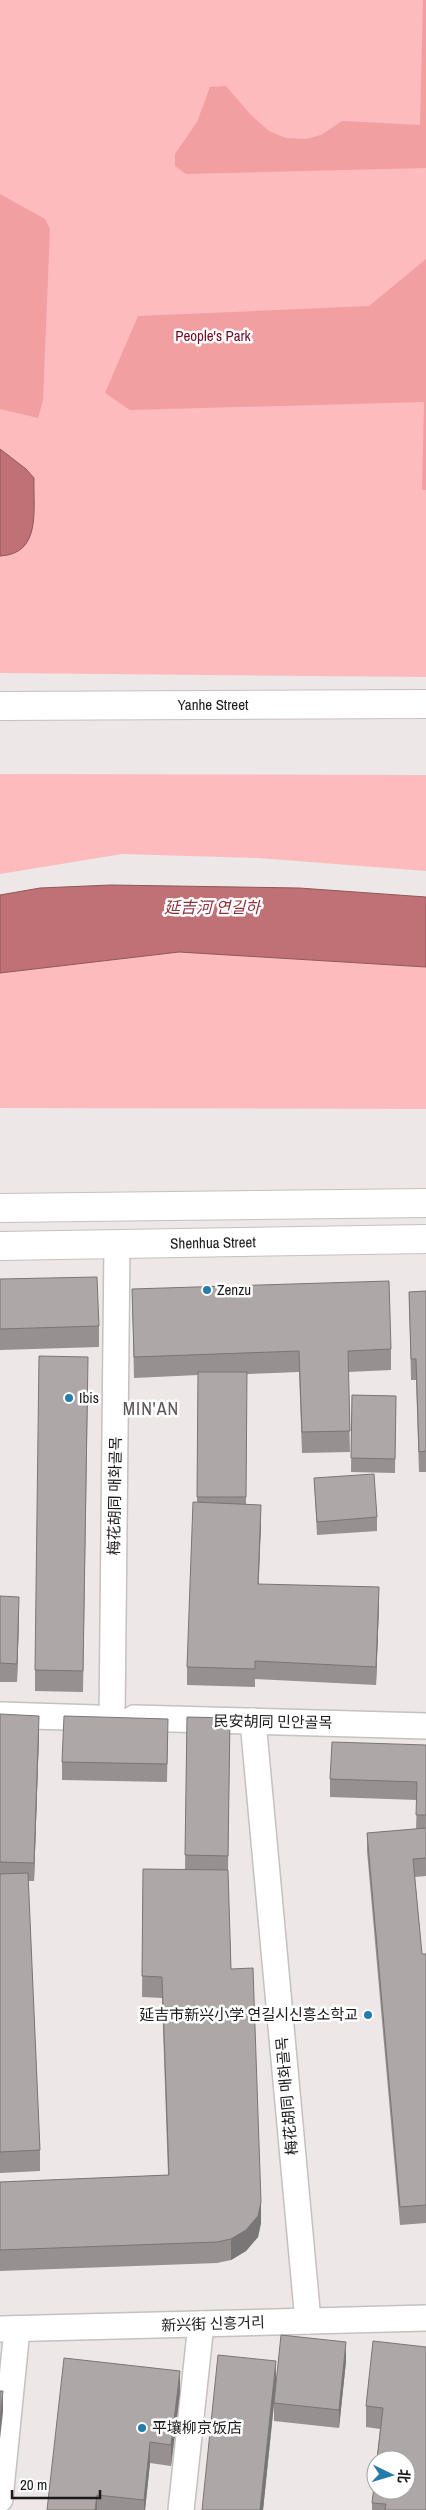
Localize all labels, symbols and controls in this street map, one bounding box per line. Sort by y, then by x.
park label: People's Park [175,325,252,346]
street label: Yanhe Street [178,694,249,715]
water label: 延吉河 연길하 [164,896,262,918]
street label: Shenhua Street [170,1231,256,1254]
place label: Zenzu [217,1279,251,1300]
marker: Zenzu [201,1284,213,1296]
place label: Ibis [79,1387,99,1408]
marker: Ibis [63,1392,75,1404]
district label: MIN'AN [123,1396,179,1421]
street label: 梅花胡同 매화골목 [103,1437,126,1555]
street label: 民安胡同 민안골목 [214,1710,332,1733]
place label: 延吉市新兴小学 연길시신흥소학교 [139,2004,358,2025]
marker: 延吉市新兴小学 연길시신흥소학교 [362,2009,374,2021]
street label: 梅花胡同 매화골목 [271,2036,302,2156]
street label: 新兴街 신흥거리 [161,2311,265,2336]
place label: 平壤柳京饭店 [152,2417,242,2438]
marker: 平壤柳京饭店 [136,2422,148,2434]
north arrow [366,2450,416,2500]
scale bar [12,2468,100,2500]
text: 北 [394,2468,414,2484]
text: 20 m [20,2474,47,2495]

